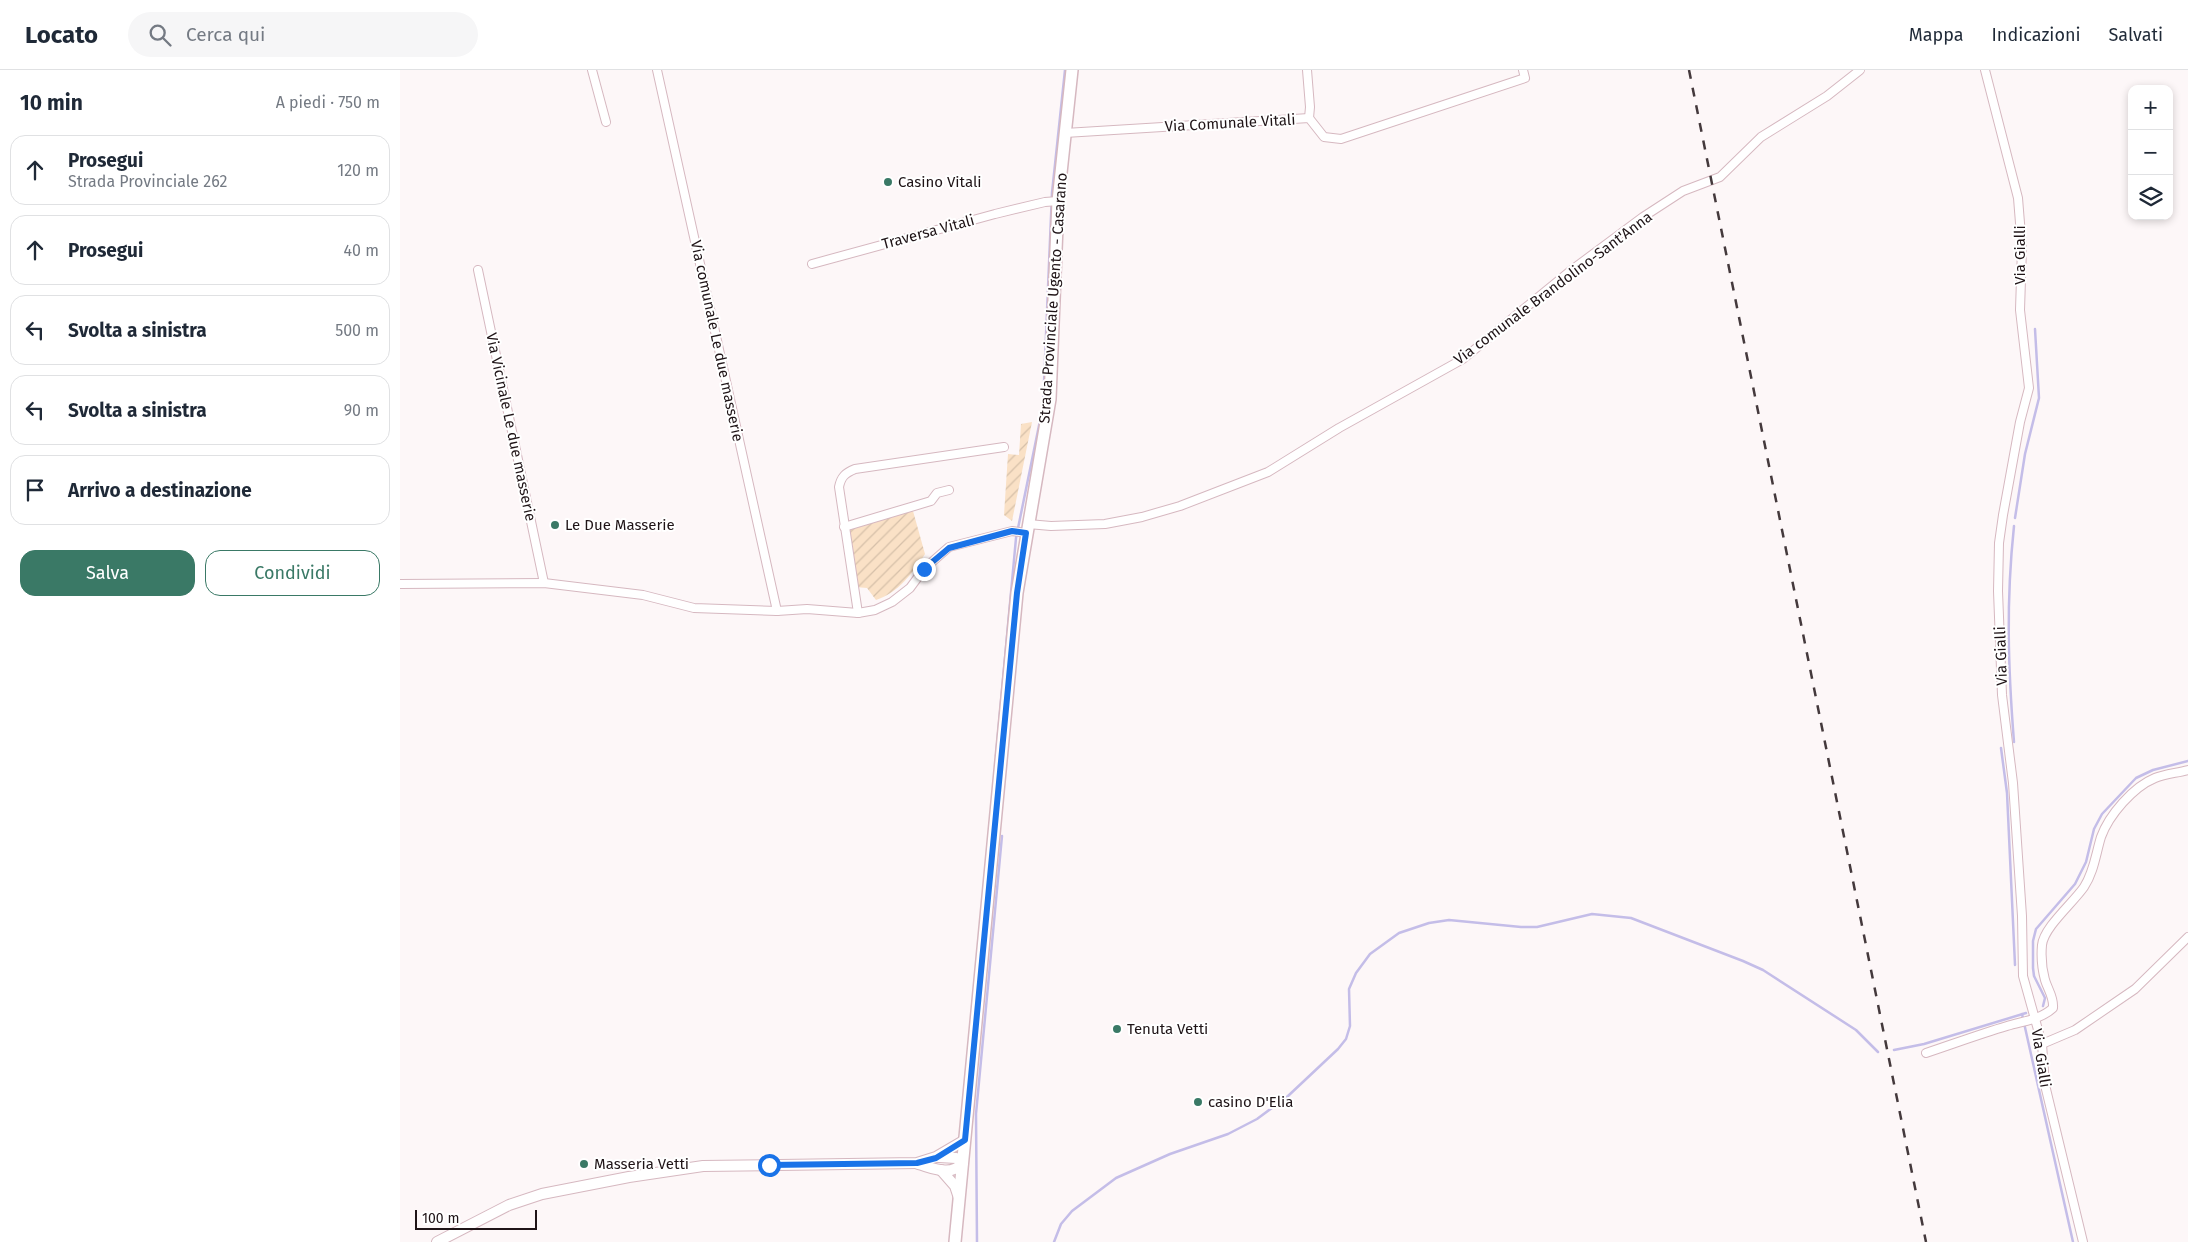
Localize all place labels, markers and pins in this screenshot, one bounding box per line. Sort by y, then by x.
place label: Casino Vitali [898,173,982,191]
marker: Casino Vitali [882,176,894,188]
place label: Le Due Masserie [565,516,675,534]
marker: Le Due Masserie [549,519,561,531]
place label: Tenuta Vetti [1127,1020,1208,1038]
marker: Tenuta Vetti [1111,1023,1123,1035]
place label: casino D'Elia [1208,1093,1293,1111]
marker: casino D'Elia [1192,1096,1204,1108]
place label: Masseria Vetti [594,1155,689,1173]
marker: Masseria Vetti [578,1158,590,1170]

